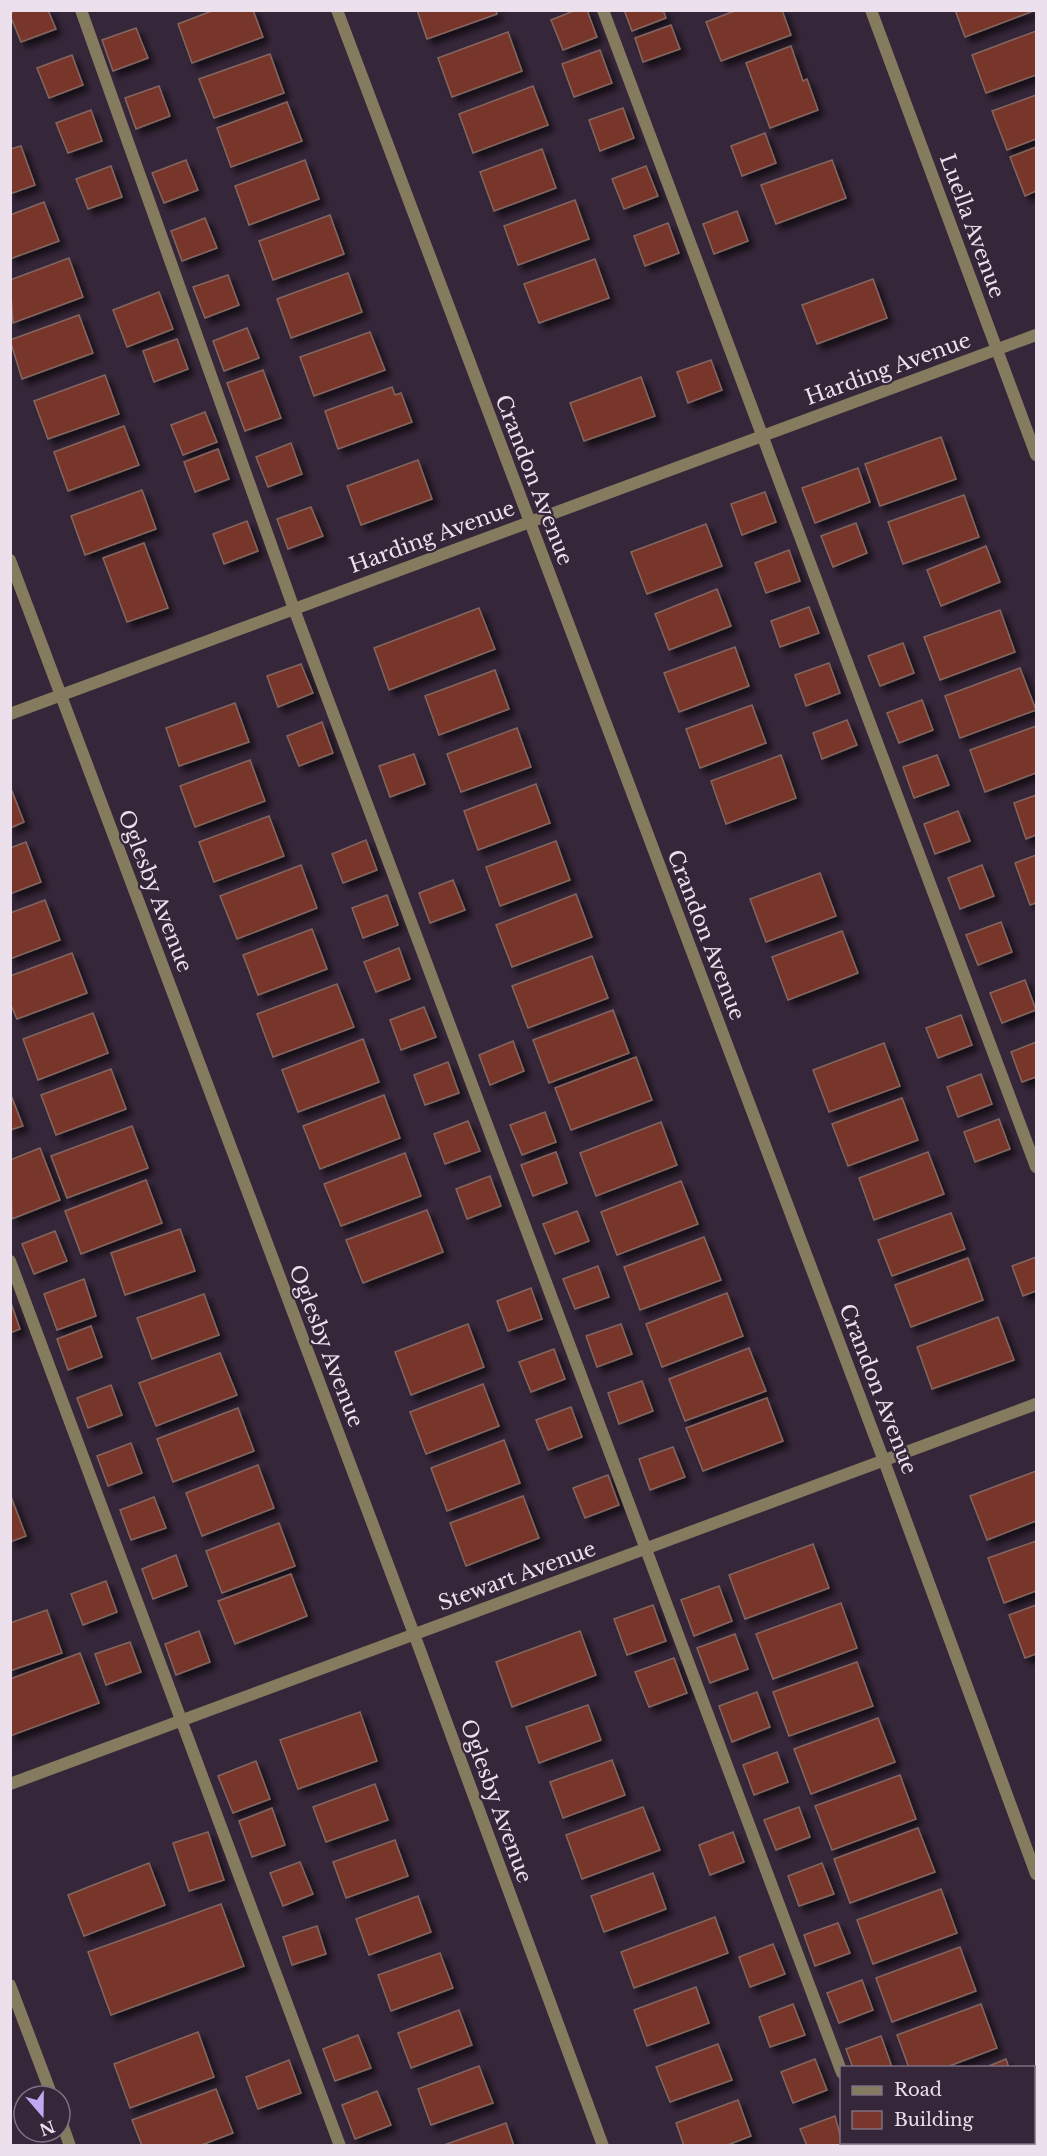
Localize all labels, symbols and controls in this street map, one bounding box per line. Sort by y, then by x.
street label: Luella Avenue [934,150,1010,302]
street label: Harding Avenue [802,327,974,411]
street label: Crandon Avenue [490,391,578,569]
street label: Harding Avenue [346,495,518,579]
street label: Oglesby Avenue [112,806,198,976]
street label: Crandon Avenue [662,846,750,1024]
street label: Oglesby Avenue [283,1261,369,1431]
street label: Crandon Avenue [834,1300,922,1478]
street label: Stewart Avenue [435,1535,599,1617]
street label: Oglesby Avenue [454,1716,538,1886]
legend [840,2066,1035,2144]
text: Road [894,2079,942,2101]
north arrow [12,2084,72,2144]
text: Building [894,2109,973,2131]
text: N [37,2116,58,2140]

